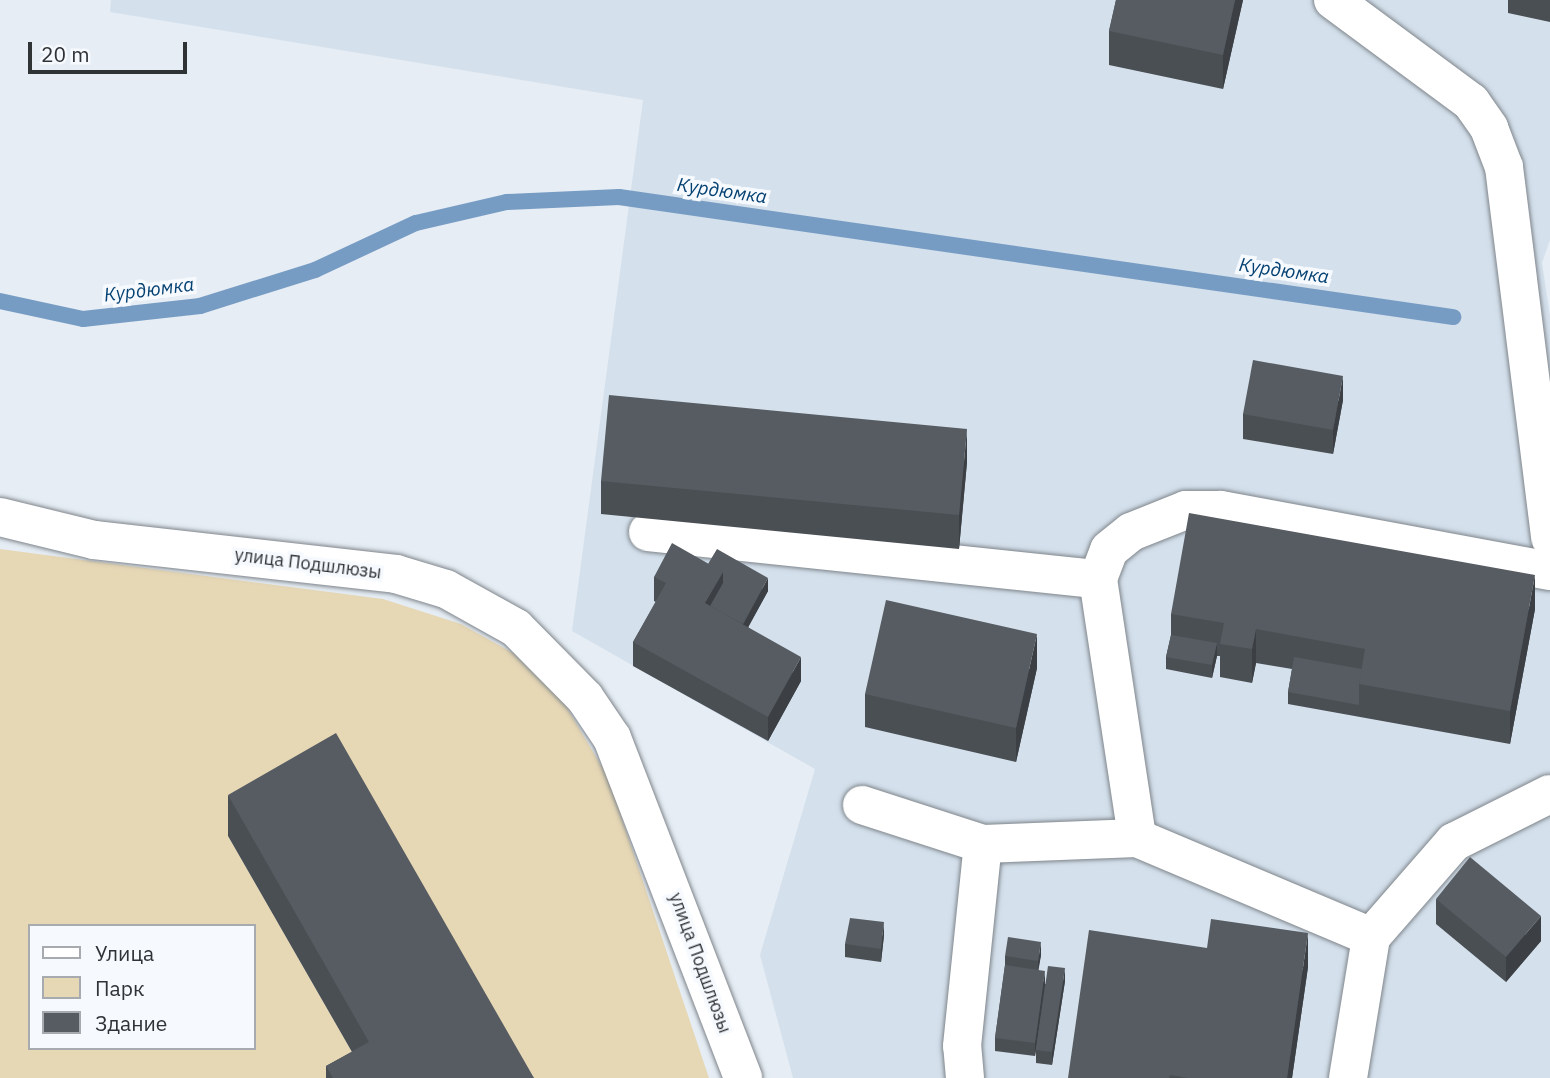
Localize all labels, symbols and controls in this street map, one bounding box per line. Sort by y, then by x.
scale bar [32,28,191,72]
text: 20 m [41,40,90,68]
water label: Курдюмка [676,173,768,209]
water label: Курдюмка [1238,253,1330,289]
water label: Курдюмка [103,273,195,307]
street label: улица Подшлюзы [233,544,383,584]
street label: улица Подшлюзы [665,890,735,1036]
legend [28,924,256,1050]
text: Улица [95,939,154,967]
text: Парк [95,974,145,1002]
text: Здание [95,1009,167,1037]

